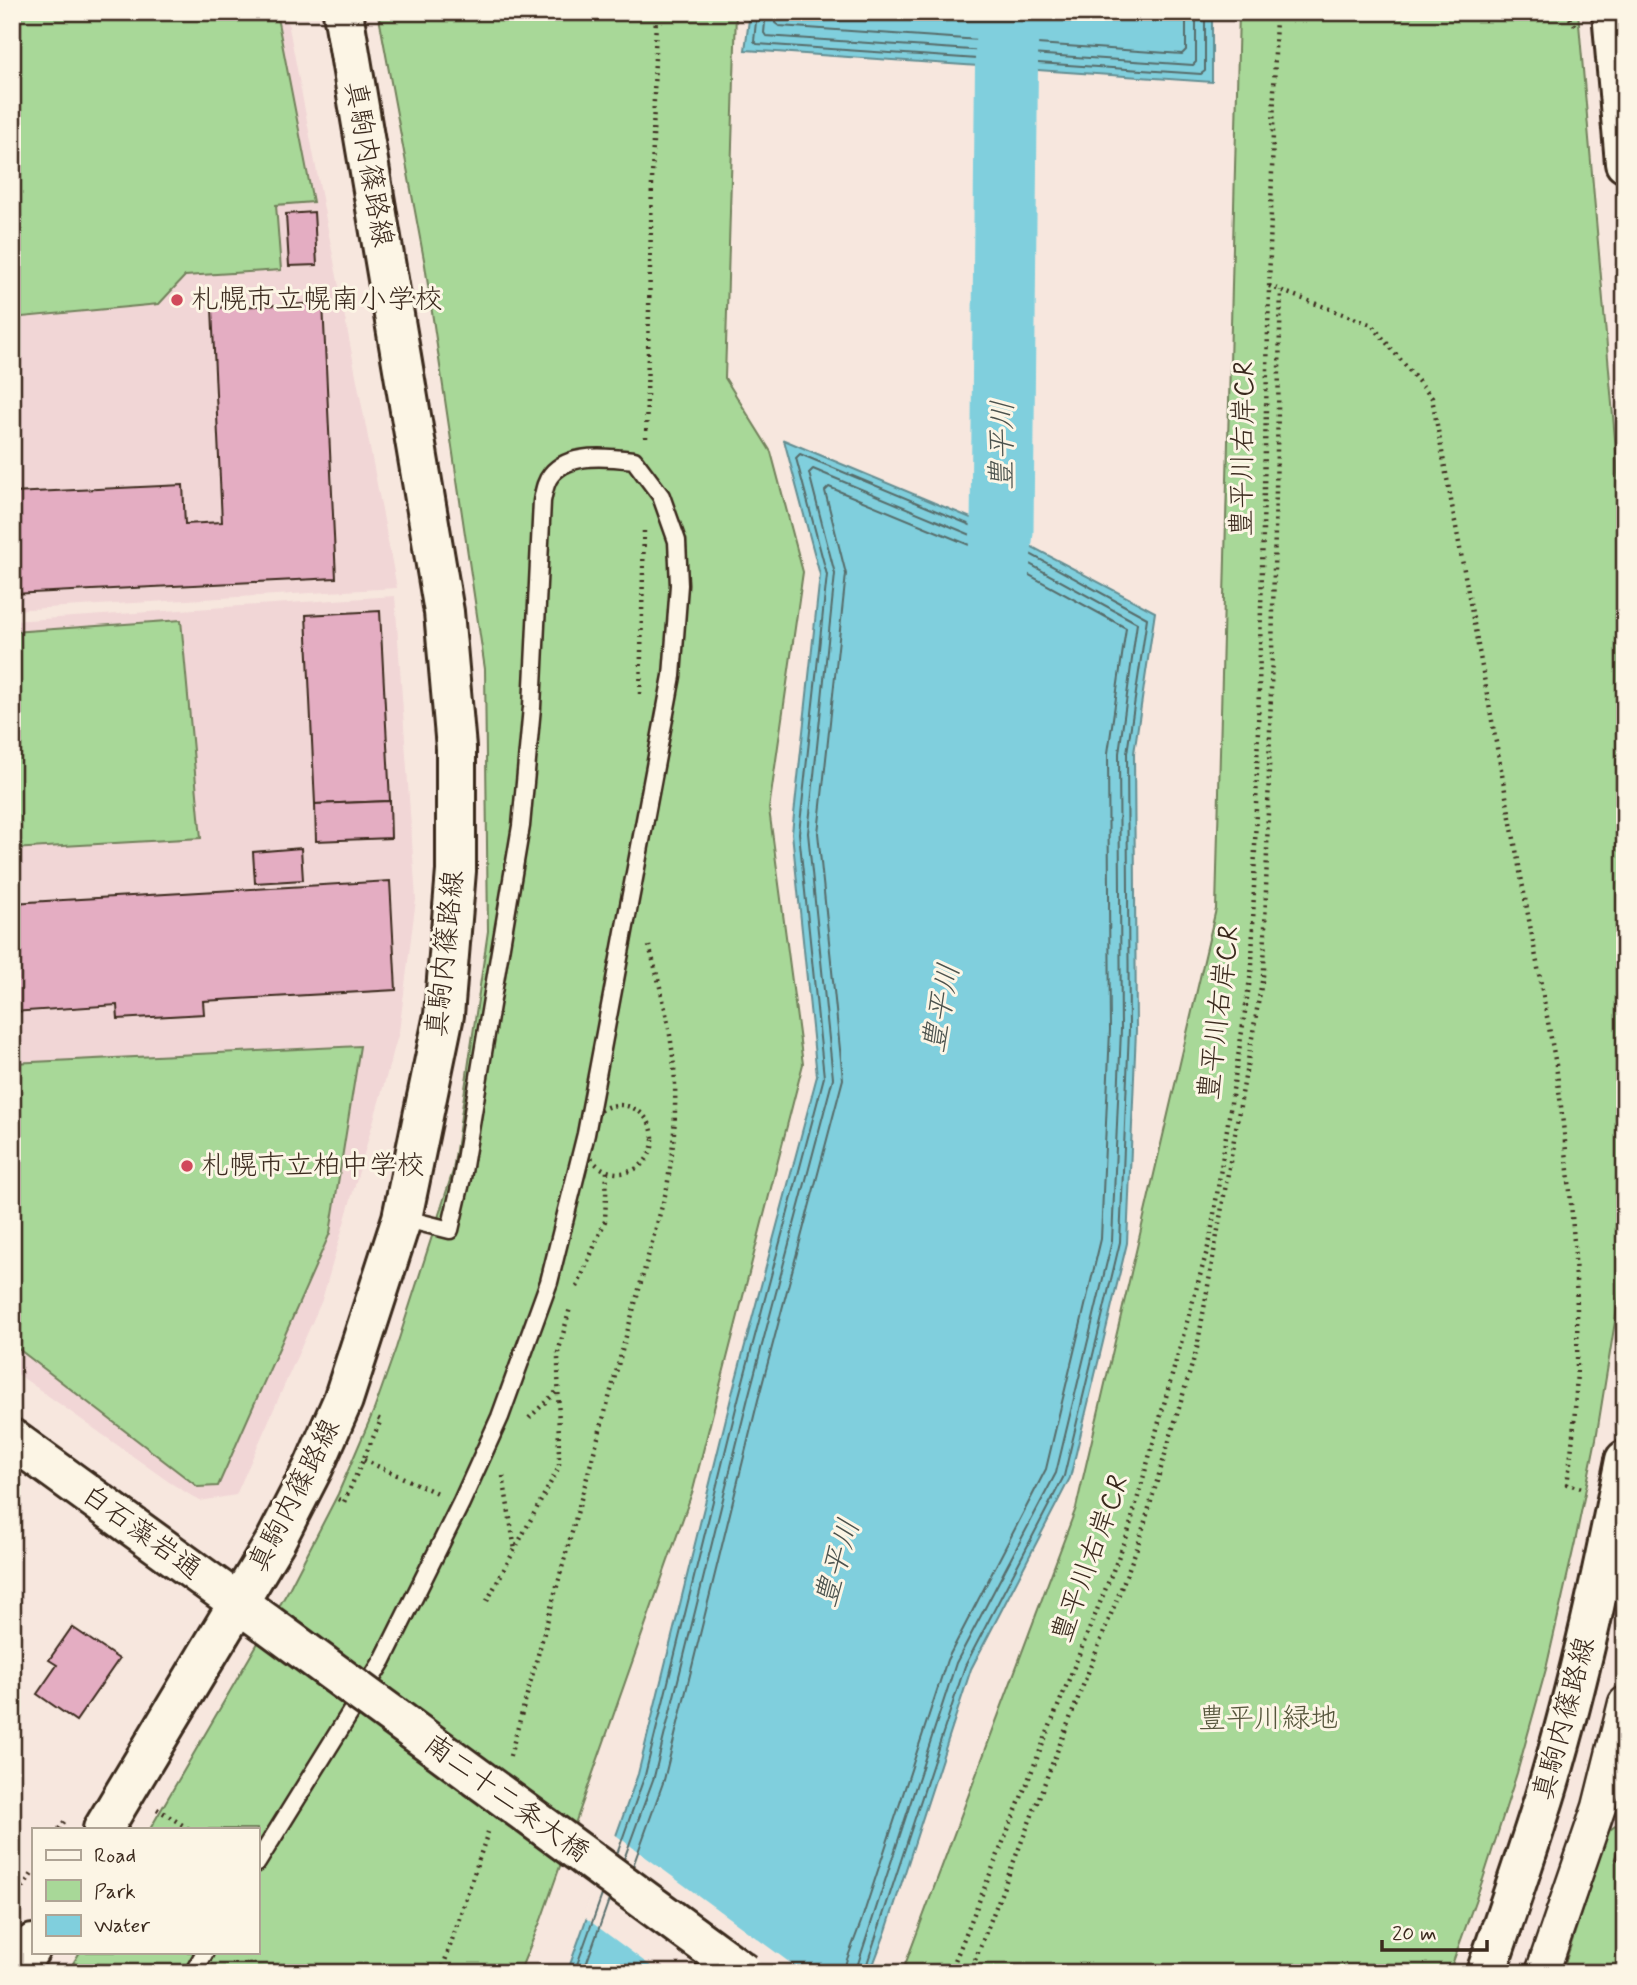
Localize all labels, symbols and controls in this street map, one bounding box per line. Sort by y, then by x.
street label: 真駒内篠路線 [335,78,401,250]
place label: 札幌市立幌南小学校 [191,282,443,319]
marker: 札幌市立幌南小学校 [169,292,185,308]
street label: 豊平川右岸CR [1224,361,1264,537]
water label: 豊平川 [983,400,1023,490]
street label: 真駒内篠路線 [419,869,473,1039]
street label: 豊平川右岸CR [1191,924,1249,1102]
water label: 豊平川 [914,960,970,1056]
place label: 札幌市立柏中学校 [201,1148,425,1185]
marker: 札幌市立柏中学校 [179,1158,195,1174]
street label: 真駒内篠路線 [240,1413,350,1579]
street label: 豊平川右岸CR [1044,1470,1138,1648]
street label: 白石藻岩通 [73,1477,209,1589]
water label: 豊平川 [806,1514,870,1612]
street label: 真駒内篠路線 [1525,1633,1605,1805]
park label: 豊平川緑地 [1198,1701,1338,1738]
street label: 南二十二条大橋 [416,1726,596,1872]
legend [32,1828,259,1954]
text: Road [94,1842,136,1870]
text: Park [94,1878,136,1906]
scale bar [1382,1908,1486,1952]
text: Water [94,1912,150,1940]
text: 20 m [1392,1920,1437,1948]

